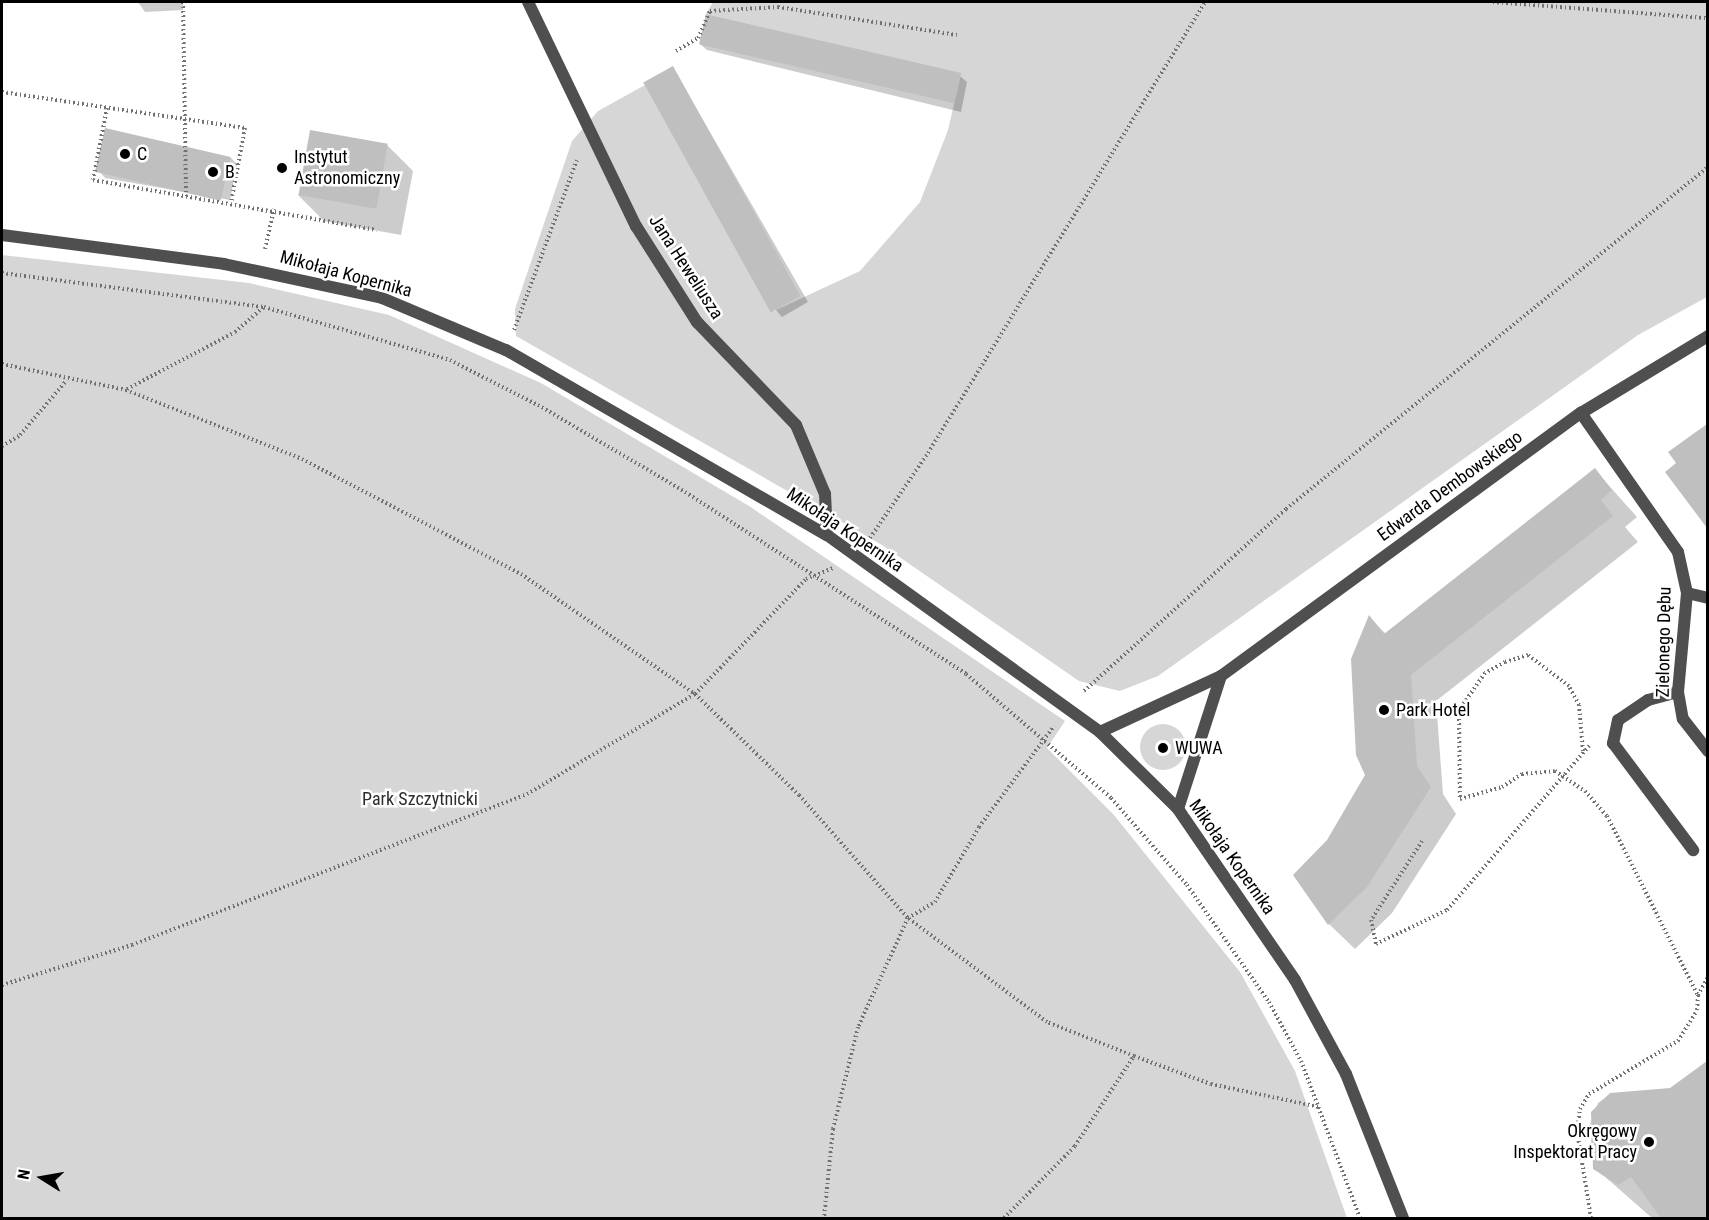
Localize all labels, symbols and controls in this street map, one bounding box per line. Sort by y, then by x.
place label: C [137,143,147,165]
marker: C [118,147,132,161]
place label: Instytut Astronomiczny [294,147,400,190]
place label: B [225,161,235,183]
marker: Instytut Astronomiczny [275,161,289,175]
marker: B [206,165,220,179]
street label: Jana Heweliusza [644,211,728,323]
street label: Mikołaja Kopernika [278,246,414,302]
street label: Edwarda Dembowskiego [1373,426,1527,546]
street label: Mikołaja Kopernika [783,483,907,577]
street label: Zielonego Dębu [1652,587,1676,697]
place label: Park Hotel [1396,699,1470,721]
marker: Park Hotel [1377,703,1391,717]
place label: WUWA [1175,737,1223,759]
marker: WUWA [1156,741,1170,755]
park label: Park Szczytnicki [362,788,478,810]
street label: Mikołaja Kopernika [1184,795,1280,919]
place label: Okręgowy Inspektorat Pracy [1513,1121,1637,1164]
marker: Okręgowy Inspektorat Pracy [1642,1135,1656,1149]
north arrow [12,1148,72,1208]
text: N [14,1168,34,1181]

